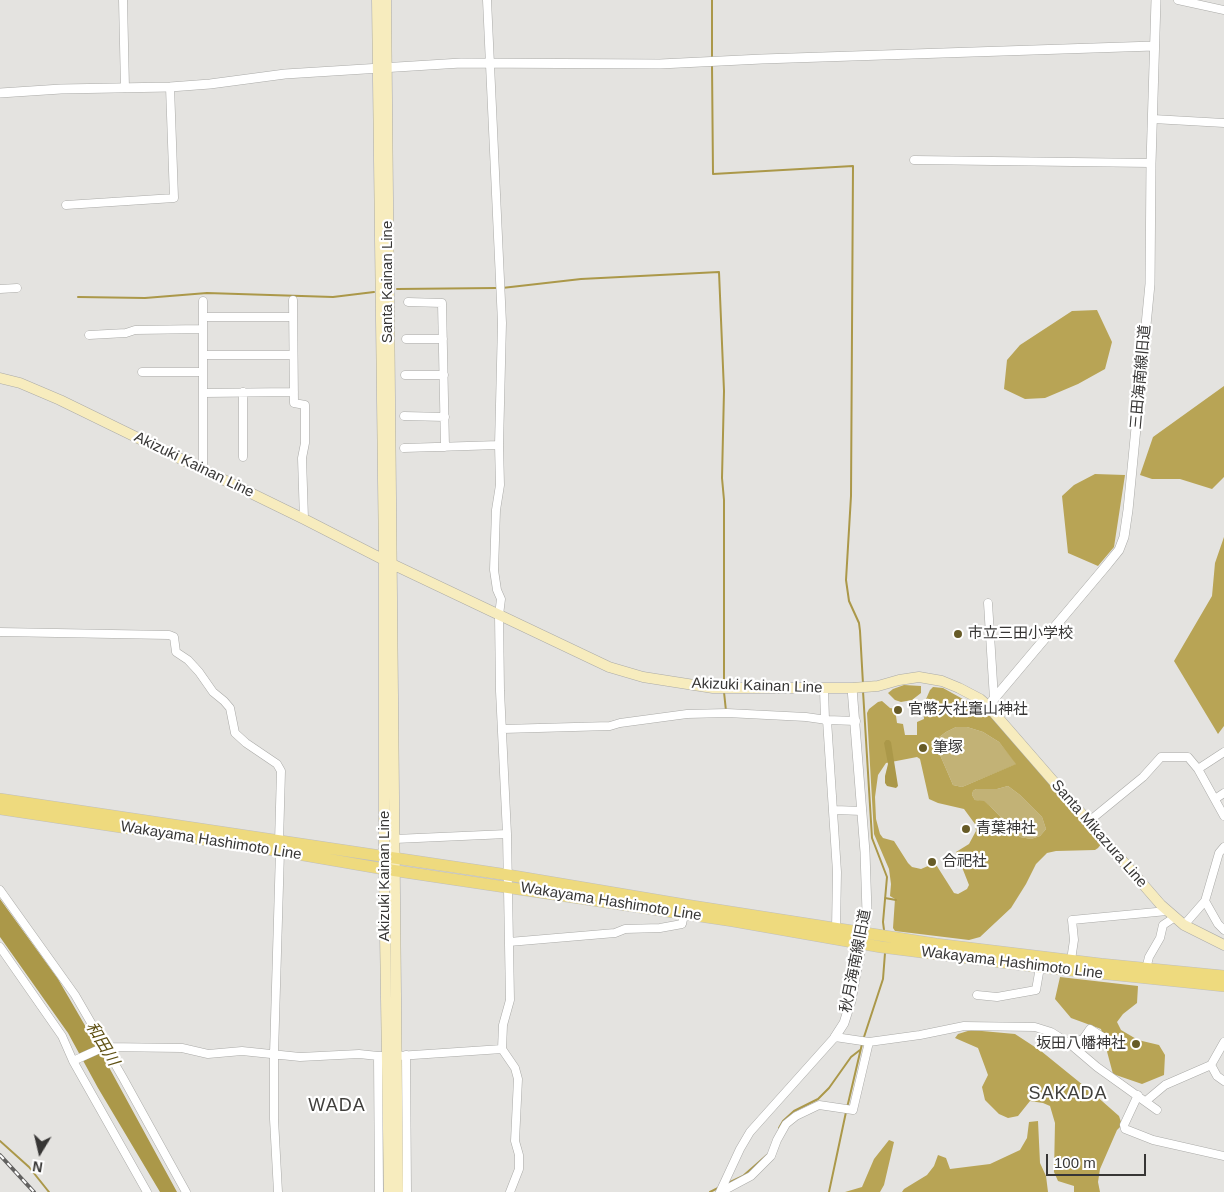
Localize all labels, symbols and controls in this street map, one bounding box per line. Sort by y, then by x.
street label: Santa Kainan Line [379,221,397,343]
street label: 三田海南線旧道 [1127,324,1155,430]
street label: Akizuki Kainan Line [131,428,257,502]
place label: 市立三田小学校 [968,625,1073,643]
marker: 市立三田小学校 [952,628,964,640]
street label: Akizuki Kainan Line [691,675,823,697]
place label: 官幣大社竃山神社 [908,701,1028,719]
marker: 官幣大社竃山神社 [892,704,904,716]
place label: 筆塚 [933,739,963,757]
marker: 筆塚 [917,742,929,754]
street label: Santa Mikazura Line [1047,776,1151,892]
street label: Akizuki Kainan Line [376,811,394,941]
street label: Wakayama Hashimoto Line [119,818,303,864]
place label: 青葉神社 [976,820,1036,838]
marker: 青葉神社 [960,823,972,835]
place label: 合祀社 [942,853,987,871]
marker: 合祀社 [926,856,938,868]
street label: Wakayama Hashimoto Line [519,879,703,925]
street label: 秋月海南線旧道 [837,908,875,1014]
street label: Wakayama Hashimoto Line [920,943,1104,983]
water label: 和田川 [81,1018,123,1070]
place label: 坂田八幡神社 [1036,1035,1126,1053]
marker: 坂田八幡神社 [1130,1038,1142,1050]
district label: SAKADA [1028,1083,1108,1105]
district label: WADA [308,1095,366,1117]
north arrow [15,1127,65,1177]
scale bar [1049,1144,1149,1176]
text: 100 m [1054,1154,1096,1171]
text: N [31,1158,44,1176]

